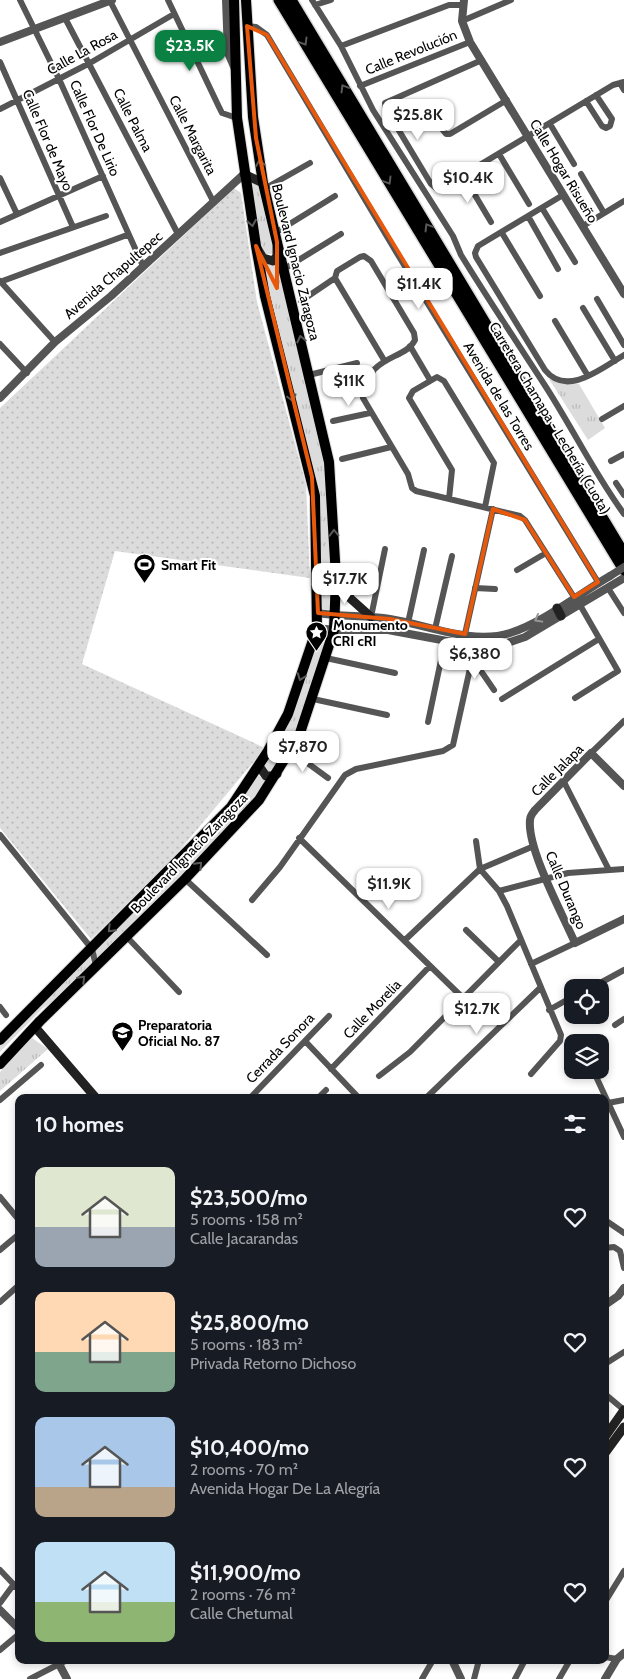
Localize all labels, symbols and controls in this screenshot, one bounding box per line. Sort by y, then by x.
street label: Calle La Rosa [44,25,120,79]
street label: Calle Revolución [362,25,460,79]
pin: $23.5K [149,30,231,72]
text: $23.5K [166,36,214,55]
one-way arrow [298,36,308,45]
street label: Calle Flor De Lirio [66,77,124,179]
street label: Calle Palma [109,85,157,155]
one-way arrow [340,85,350,94]
street label: Calle Flor de Mayo [19,87,78,194]
street label: Calle Margarita [165,92,221,178]
pin: $25.8K [377,98,459,141]
text: $25.8K [393,105,443,124]
street label: Calle Hogar Risueño [526,116,602,226]
one-way arrow [255,159,265,168]
pin: $10.4K [427,162,509,204]
text: $10.4K [443,168,493,187]
one-way arrow [382,175,392,184]
street label: Boulevard Ignacio Zaragoza [268,182,324,342]
one-way arrow [246,219,257,227]
one-way arrow [424,224,434,233]
street label: Avenida Chapultepec [60,227,166,323]
pin: $11.4K [378,268,460,310]
text: $11.4K [397,274,441,293]
street label: Carretera Chamapa - Lechería (Cuota) [485,319,615,517]
one-way arrow [296,334,307,343]
street label: Avenida de las Torres [460,339,539,454]
pin: $11K [319,364,379,407]
text: $11K [333,371,365,390]
one-way arrow [286,394,297,403]
one-way arrow [329,528,340,536]
sports icon: Smart Fit [133,553,157,584]
place label: Smart Fit [161,556,216,574]
pin: $17.7K [304,562,386,605]
text: $17.7K [323,569,367,588]
one-way arrow [534,613,543,623]
place label: Monumento CRI cRI [333,616,408,650]
place icon: Monumento CRI cRI [305,621,329,652]
pin: $6,380 [434,638,516,680]
text: $6,380 [449,644,501,663]
one-way arrow [297,672,307,681]
pin: $7,870 [262,730,344,773]
text: $7,870 [278,737,328,756]
street label: Calle Jalapa [527,740,587,800]
street label: Boulevard Ignacio Zaragoza [127,789,251,917]
street label: Calle Durango [541,848,591,932]
one-way arrow [193,862,202,871]
pin: $11.9K [348,868,430,910]
text: $11.9K [367,874,411,893]
one-way arrow [108,923,117,932]
street label: Calle Morelia [339,975,405,1042]
one-way arrow [77,976,86,985]
map controls [564,979,609,1079]
button: locate [564,979,609,1024]
pin: $12.7K [436,992,518,1035]
text: $12.7K [454,999,500,1018]
street label: Cerrada Sonora [242,1009,318,1087]
place label: Preparatoria Oficial No. 87 [138,1016,221,1050]
school or university icon: Preparatoria Oficial No. 87 [110,1021,134,1052]
button: layers [564,1034,609,1079]
icon: filters [561,1110,589,1138]
text: 10 homes [35,1112,124,1137]
text: $23,500/mo [190,1185,307,1210]
icon: home [75,1187,135,1247]
icon: heart [561,1203,589,1231]
text: 5 rooms · 158 m² [190,1210,303,1229]
text: Calle Jacarandas [190,1229,298,1248]
text: $25,800/mo [190,1310,309,1335]
icon: home [75,1312,135,1372]
icon: heart [561,1328,589,1356]
text: 5 rooms · 183 m² [190,1335,303,1354]
text: Privada Retorno Dichoso [190,1354,356,1373]
text: $10,400/mo [190,1435,309,1460]
icon: home [75,1437,135,1497]
icon: heart [561,1453,589,1481]
text: 2 rooms · 70 m² [190,1460,298,1479]
text: Avenida Hogar De La Alegría [190,1479,380,1498]
text: $11,900/mo [190,1560,301,1585]
icon: home [75,1562,135,1622]
icon: heart [561,1578,589,1606]
text: 2 rooms · 76 m² [190,1585,296,1604]
text: Calle Chetumal [190,1604,293,1623]

